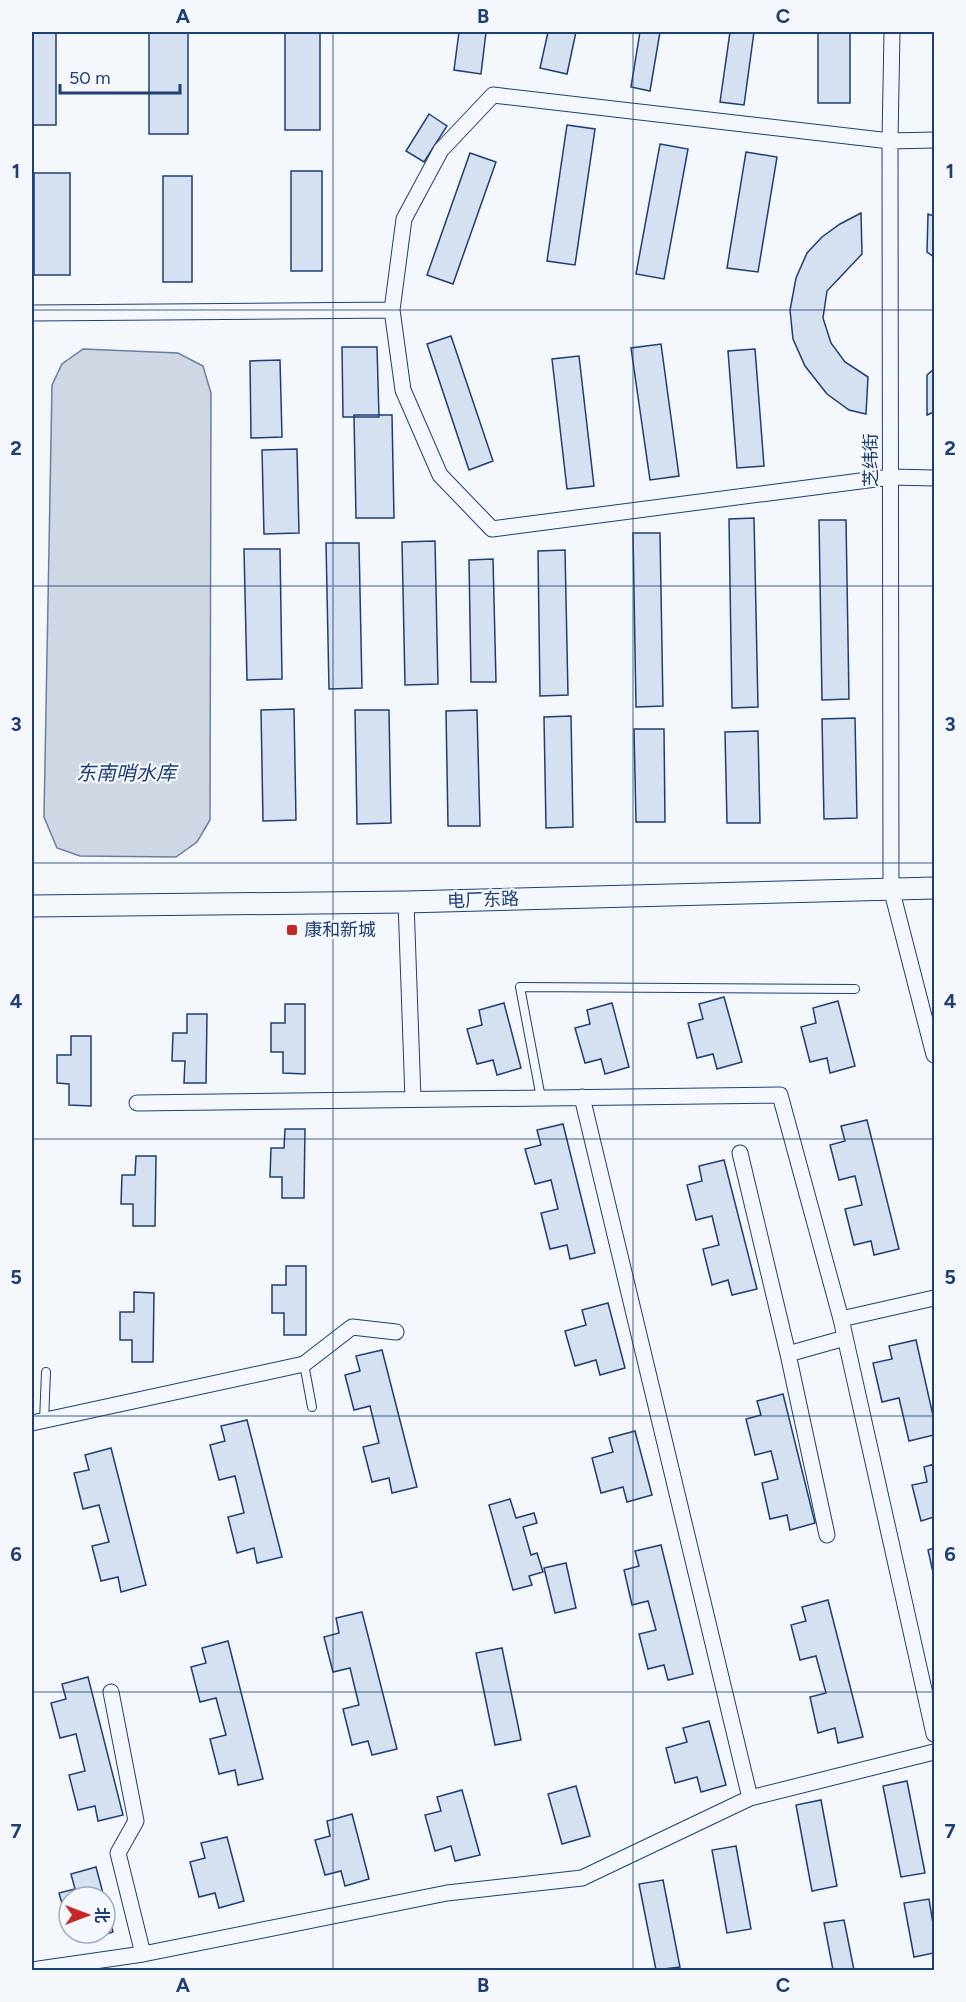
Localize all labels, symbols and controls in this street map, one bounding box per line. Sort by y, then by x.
text: A [176,4,191,28]
text: B [477,4,489,28]
text: C [776,4,790,28]
scale bar [60,57,180,95]
text: 50 m [69,67,111,89]
text: 1 [12,159,20,183]
text: 1 [946,159,954,183]
street label: 芝纬街 [860,433,882,487]
text: 2 [10,436,22,460]
text: 2 [944,436,956,460]
text: 3 [10,712,22,736]
text: 3 [944,712,956,736]
water label: 东南哨水库 [76,761,179,785]
street label: 电厂东路 [447,888,519,912]
place label: 康和新城 [304,919,376,941]
marker: 康和新城 [285,923,299,937]
text: 4 [10,989,23,1013]
text: 4 [944,989,957,1013]
text: 5 [10,1265,22,1289]
text: 5 [944,1265,956,1289]
text: 6 [10,1542,22,1566]
text: 6 [944,1542,956,1566]
text: 7 [10,1819,22,1843]
text: 7 [944,1819,956,1843]
north arrow [57,1885,117,1945]
text: 北 [92,1907,111,1923]
text: A [176,1973,191,1997]
text: B [477,1973,489,1997]
text: C [776,1973,790,1997]

